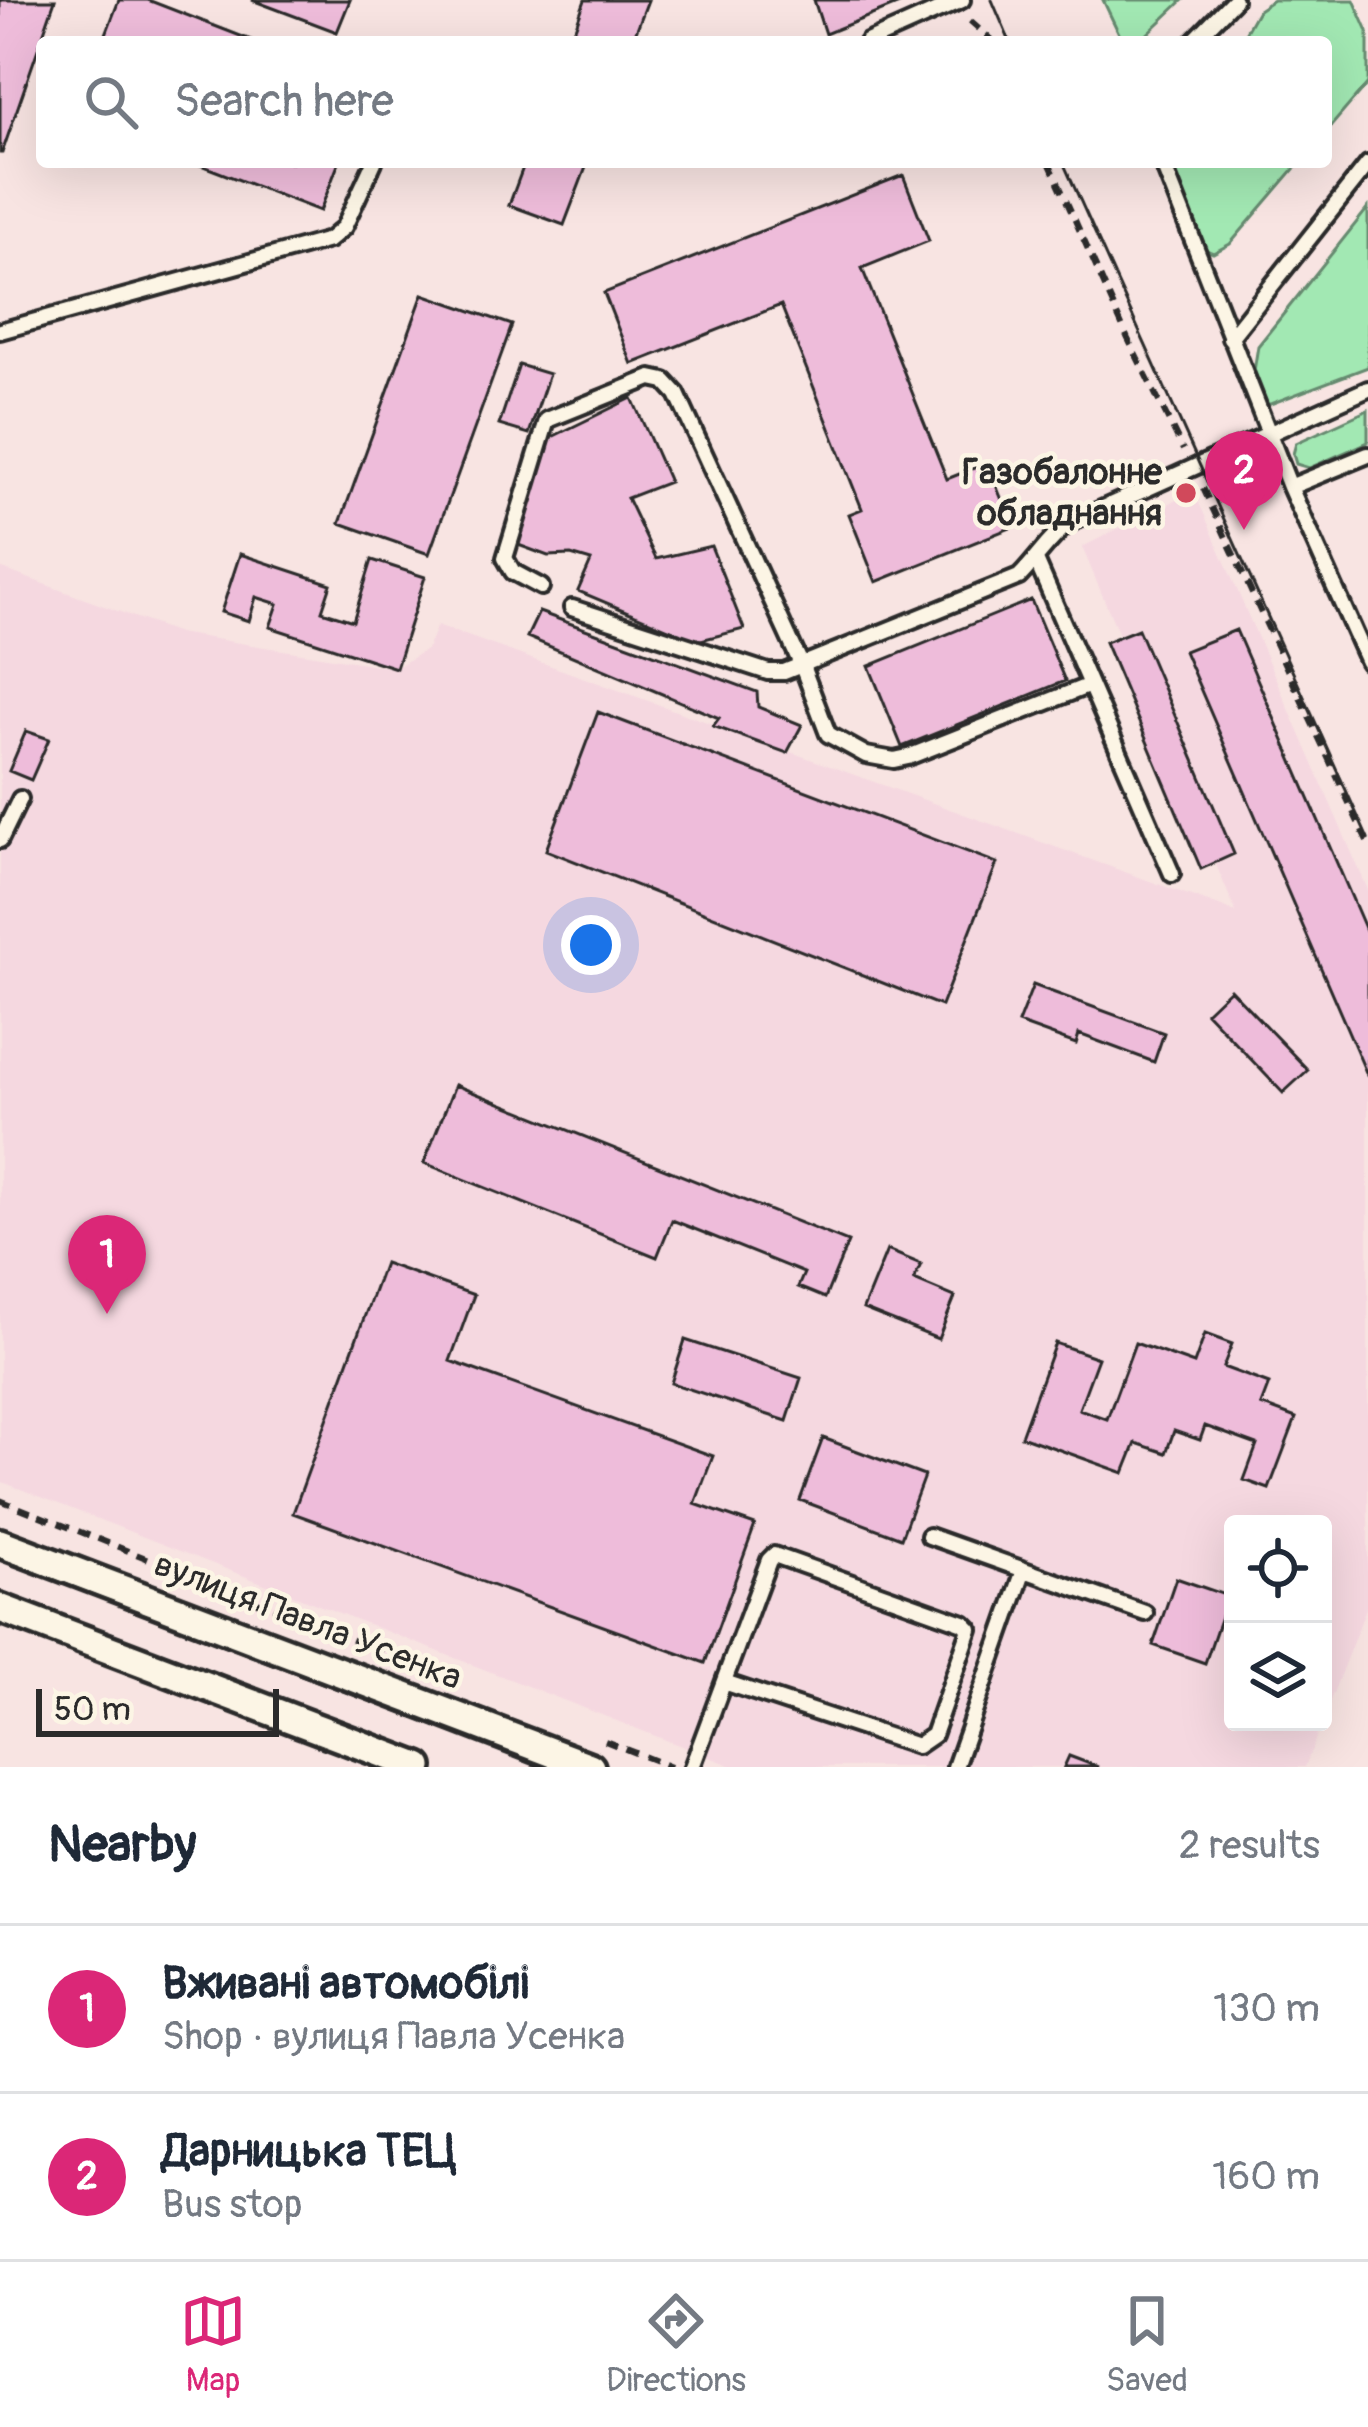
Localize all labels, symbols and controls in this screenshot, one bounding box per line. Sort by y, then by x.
search box [36,36,1332,168]
icon: search [78,69,144,135]
text: Search here [174,74,394,130]
pin: 2 [1205,431,1283,530]
place label: Газобалонне обладнання [962,450,1163,536]
marker: Газобалонне обладнання [1173,480,1199,506]
your location [561,915,621,975]
pin: 1 [68,1215,146,1314]
map controls [1224,1515,1332,1731]
button: locate [1224,1515,1332,1623]
street label: вулиця Павла Усенка [148,1542,468,1700]
button: layers [1224,1623,1332,1731]
scale bar [36,1683,279,1736]
text: 50 m [54,1689,131,1730]
text: Nearby [48,1813,196,1877]
text: 2 results [1179,1821,1320,1870]
text: Вживані автомобілі [162,1956,529,2012]
text: 1 [79,1984,95,2033]
text: 130 m [1213,1984,1320,2033]
text: Shop · вулиця Павла Усенка [162,2012,625,2061]
text: Дарницька ТЕЦ [162,2124,457,2180]
text: 2 [76,2152,98,2201]
text: 160 m [1212,2152,1320,2201]
text: Bus stop [162,2180,302,2229]
tab: Map [180,2288,246,2401]
tab: Directions [606,2288,746,2401]
tab: Saved [1106,2288,1188,2401]

